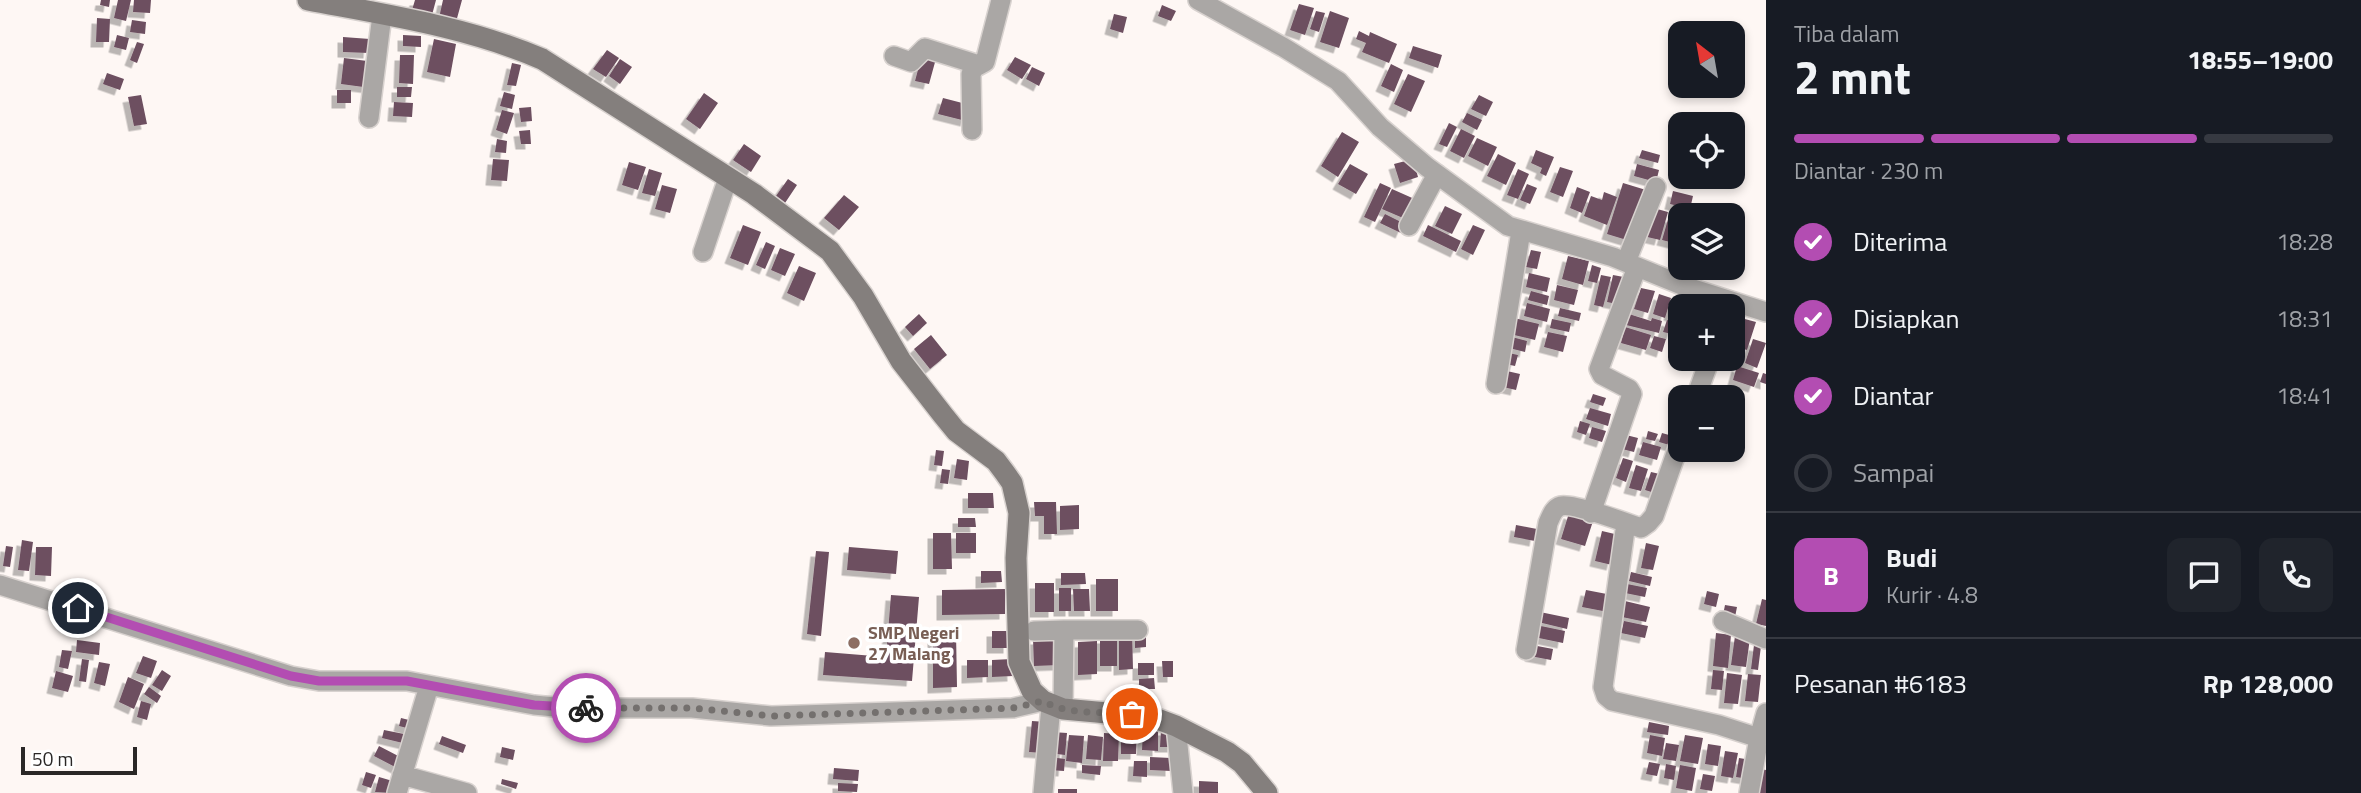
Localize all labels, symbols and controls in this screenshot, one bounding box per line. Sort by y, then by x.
text: Tiba dalam [1794,16,1900,51]
north arrow [1668,21,1745,98]
map controls [1668,21,1745,462]
text: 18:55–19:00 [2187,40,2333,79]
text: 2 mnt [1794,42,1911,112]
button: locate [1668,112,1745,189]
text: Diantar · 230 m [1794,153,1943,188]
button: layers [1668,203,1745,280]
text: Diterima [1853,222,1947,261]
icon: check [1794,223,1832,261]
text: 18:28 [2276,224,2333,259]
button: + [1668,294,1745,371]
text: Disiapkan [1853,299,1959,338]
icon: check [1794,300,1832,338]
text: 18:31 [2276,301,2333,336]
text: Diantar [1853,376,1934,415]
icon: check [1794,377,1832,415]
text: 18:41 [2276,378,2333,413]
button: − [1668,385,1745,462]
text: Sampai [1853,453,1934,492]
text: Budi [1886,538,1937,577]
button: chat [2167,538,2241,612]
button: phone [2259,538,2333,612]
text: B [1823,556,1839,595]
text: Kurir · 4.8 [1886,577,1978,612]
pin [48,578,108,638]
icon: home [59,589,97,627]
place label: SMP Negeri 27 Malang [868,619,959,667]
marker: SMP Negeri 27 Malang [846,635,862,651]
text: Pesanan #6183 [1794,664,1967,703]
text: Rp 128,000 [2203,664,2333,703]
courier [551,673,621,743]
pin [1102,684,1162,744]
icon: bike [567,689,605,727]
icon: bag [1113,695,1151,733]
scale bar [21,744,136,776]
text: 50 m [32,744,73,773]

